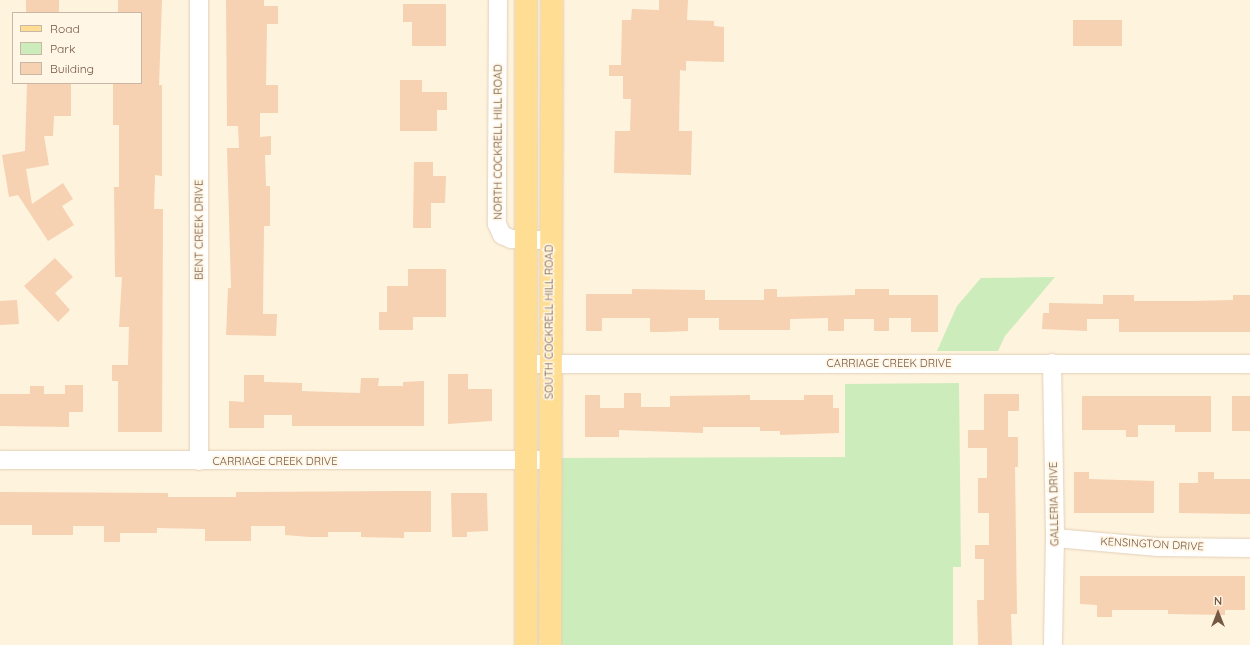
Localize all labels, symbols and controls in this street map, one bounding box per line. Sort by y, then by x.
legend [12,12,142,84]
text: Road [50,21,80,36]
text: Park [50,41,75,56]
text: Building [50,61,94,76]
street label: NORTH COCKRELL HILL ROAD [491,64,505,220]
street label: BENT CREEK DRIVE [192,180,206,280]
street label: SOUTH COCKRELL HILL ROAD [542,245,556,399]
street label: CARRIAGE CREEK DRIVE [827,356,951,370]
street label: CARRIAGE CREEK DRIVE [213,454,337,468]
street label: GALLERIA DRIVE [1047,462,1061,546]
street label: KENSINGTON DRIVE [1100,535,1204,553]
north arrow [1198,593,1238,633]
text: N [1214,594,1222,608]

